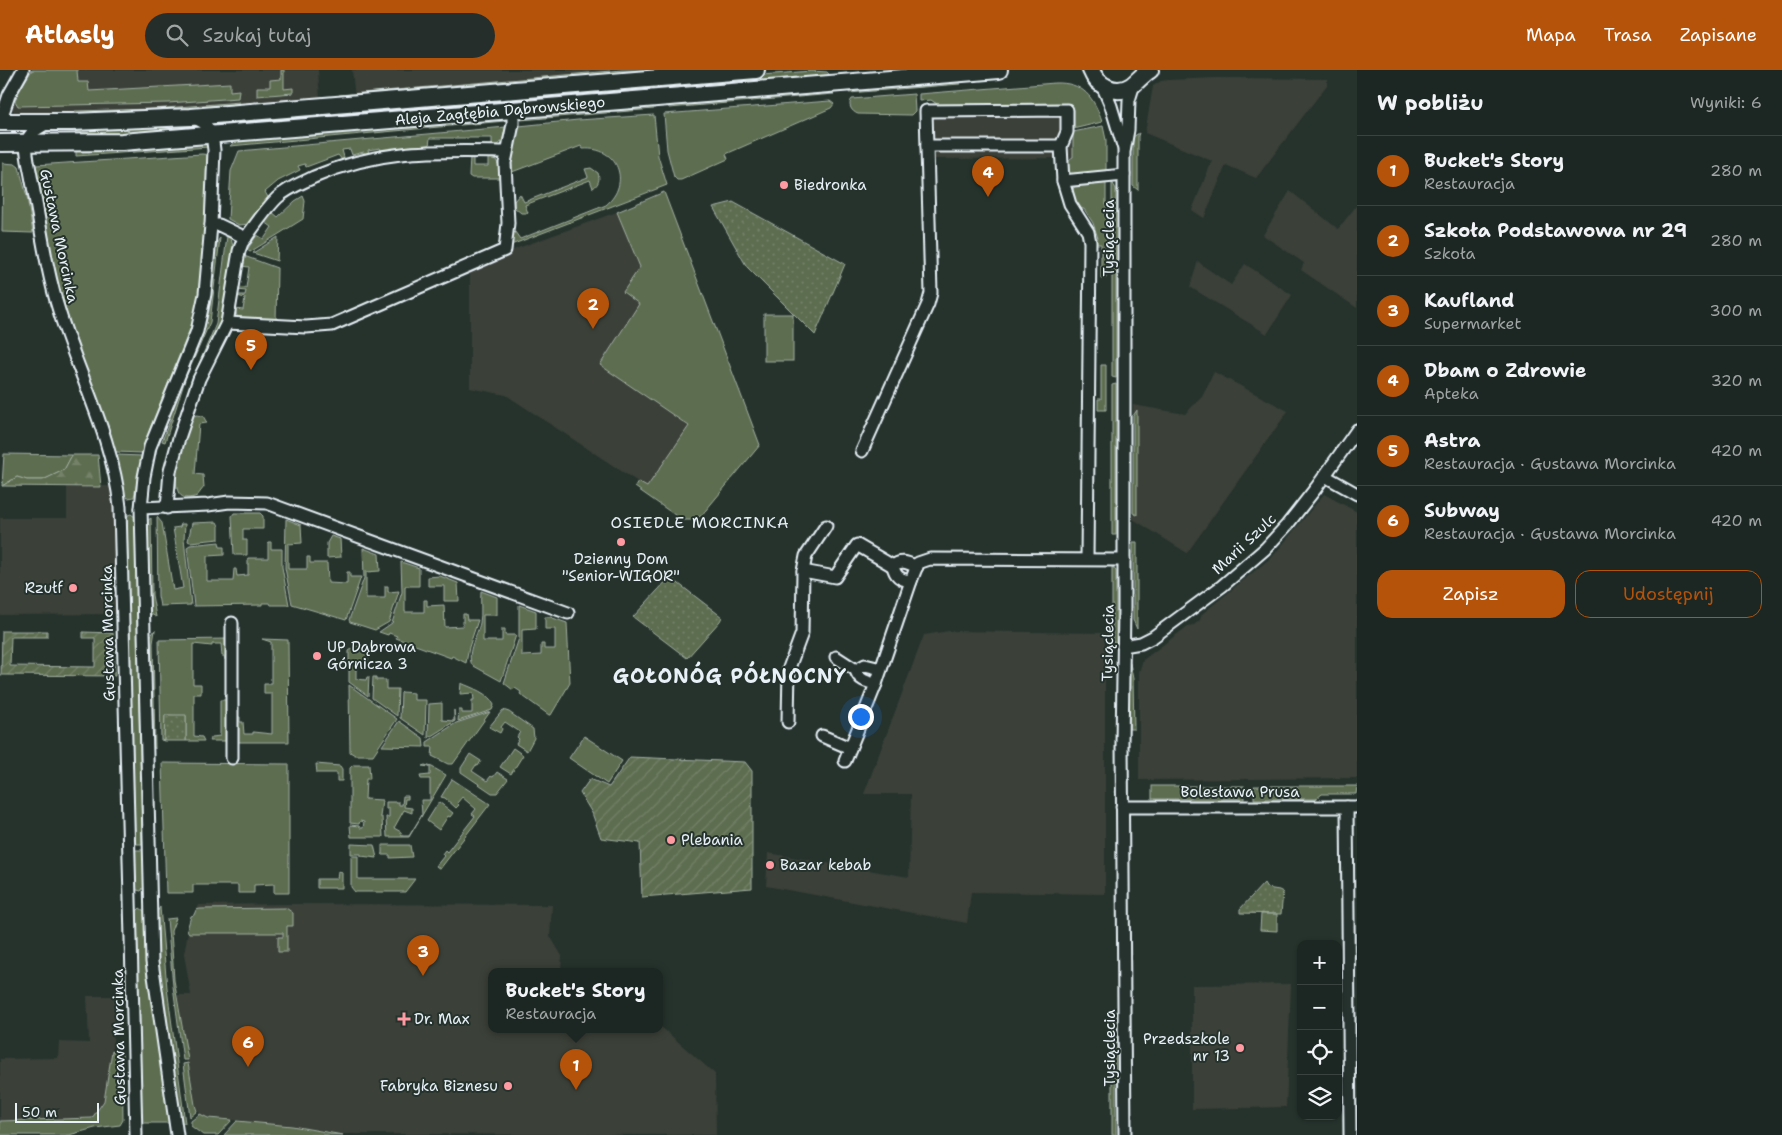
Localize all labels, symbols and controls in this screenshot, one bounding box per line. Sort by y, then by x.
search box [145,13,495,58]
text: Atlasly [25,19,115,51]
icon: search [163,21,191,49]
text: Szukaj tutaj [203,23,311,48]
text: Mapa [1526,23,1576,47]
text: Trasa [1604,23,1652,47]
text: Zapisane [1680,23,1757,47]
text: W pobliżu [1377,89,1484,117]
street label: Aleja Zagłębia Dąbrowskiego [394,92,606,130]
text: Wyniki: 6 [1690,92,1762,113]
text: Bucket's Story [1424,148,1564,173]
pin: 4 [972,156,1004,197]
text: 1 [1389,160,1397,181]
text: 280 m [1710,160,1762,181]
street label: Gustawa Morcinka [35,167,83,306]
text: Restauracja [1424,173,1515,194]
place label: Biedronka [794,175,867,195]
marker: Biedronka [778,179,790,191]
street label: Tysiąclecia [1099,199,1119,277]
text: Szkoła Podstawowa nr 29 [1424,218,1687,243]
text: 2 [1387,230,1399,251]
text: 280 m [1710,230,1762,251]
text: Szkoła [1424,243,1475,264]
pin: 2 [577,288,609,329]
text: Kaufland [1424,288,1514,313]
text: 3 [1387,300,1399,321]
text: 300 m [1710,300,1762,321]
text: Supermarket [1424,313,1521,334]
pin: 5 [235,329,267,370]
text: Dbam o Zdrowie [1424,358,1586,383]
text: 4 [1387,370,1399,391]
text: 320 m [1711,370,1762,391]
text: Apteka [1424,383,1479,404]
text: Astra [1424,428,1480,453]
text: 5 [1388,440,1398,461]
text: 420 m [1711,440,1762,461]
text: Restauracja · Gustawa Morcinka [1424,453,1676,474]
text: Subway [1424,498,1500,523]
street label: Marii Szulc [1208,509,1280,579]
text: 6 [1387,510,1399,531]
text: 420 m [1711,510,1762,531]
district label: OSIEDLE MORCINKA [610,512,790,533]
text: Restauracja · Gustawa Morcinka [1424,523,1676,544]
marker: Dzienny Dom "Senior-WIGOR" [615,536,627,548]
place label: Dzienny Dom "Senior-WIGOR" [562,549,680,586]
street label: Gustawa Morcinka [97,564,119,702]
button: Zapisz [1377,570,1565,618]
button: Udostępnij [1575,570,1762,618]
place label: Rzułf [25,578,64,598]
marker: Rzułf [67,582,79,594]
street label: Tysiąclecia [1097,604,1119,682]
place label: UP Dąbrowa Górnicza 3 [327,637,417,674]
marker: UP Dąbrowa Górnicza 3 [311,650,323,662]
district label: GOŁONÓG PÓŁNOCNY [613,661,847,689]
your location [848,704,874,730]
street label: Bolesława Prusa [1180,782,1300,802]
place label: Plebania [681,830,744,850]
marker: Plebania [665,834,677,846]
place label: Bazar kebab [780,855,871,875]
marker: Bazar kebab [764,859,776,871]
pin: 3 [407,935,439,976]
map controls [1297,940,1342,1120]
button: + [1297,940,1342,985]
street label: Gustawa Morcinka [108,968,130,1106]
popup [488,968,663,1033]
text: Bucket's Story [505,978,646,1003]
button: − [1297,985,1342,1030]
text: Restauracja [505,1003,596,1024]
place label: Dr. Max [414,1009,470,1029]
street label: Tysiąclecia [1100,1009,1120,1087]
marker: Dr. Max [398,1013,410,1025]
pin: 6 [232,1026,264,1067]
place label: Przedszkole nr 13 [1143,1029,1230,1066]
button: locate [1297,1030,1342,1075]
marker: Przedszkole nr 13 [1234,1042,1246,1054]
pin: 1 [560,1049,592,1090]
button: layers [1297,1075,1342,1120]
place label: Fabryka Biznesu [380,1076,498,1096]
marker: Fabryka Biznesu [502,1080,514,1092]
scale bar [15,1100,99,1123]
text: 50 m [22,1103,57,1121]

